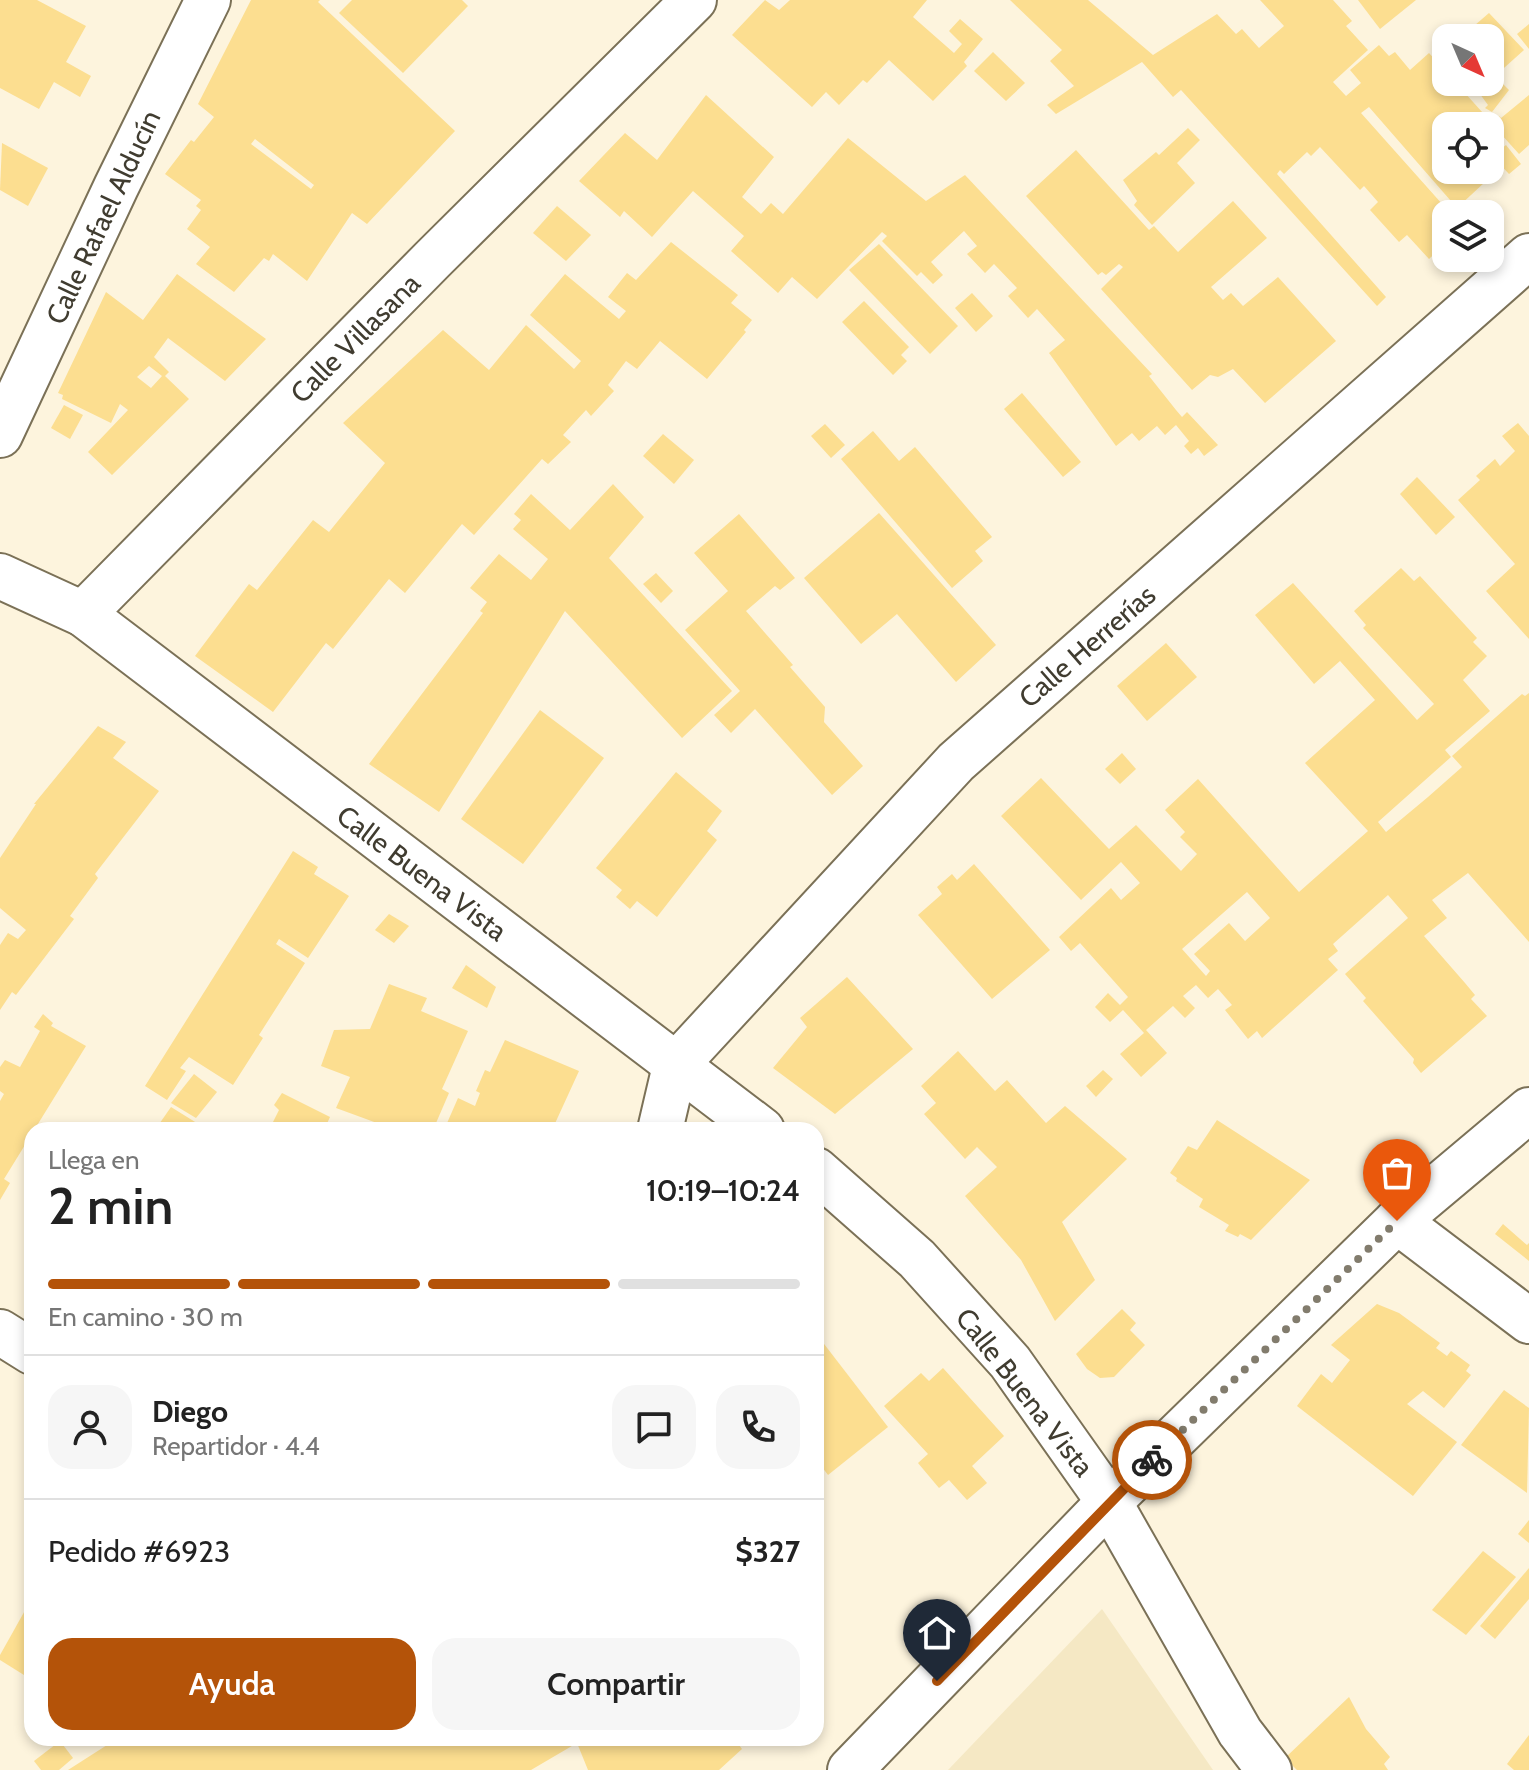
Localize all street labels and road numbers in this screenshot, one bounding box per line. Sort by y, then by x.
street label: Calle Rafael Alducín [39,105,167,329]
street label: Calle Villasana [283,266,427,410]
street label: Calle Herrerías [1012,578,1162,714]
street label: Calle Buena Vista [330,798,514,948]
street label: Calle Buena Vista [949,1301,1102,1483]

